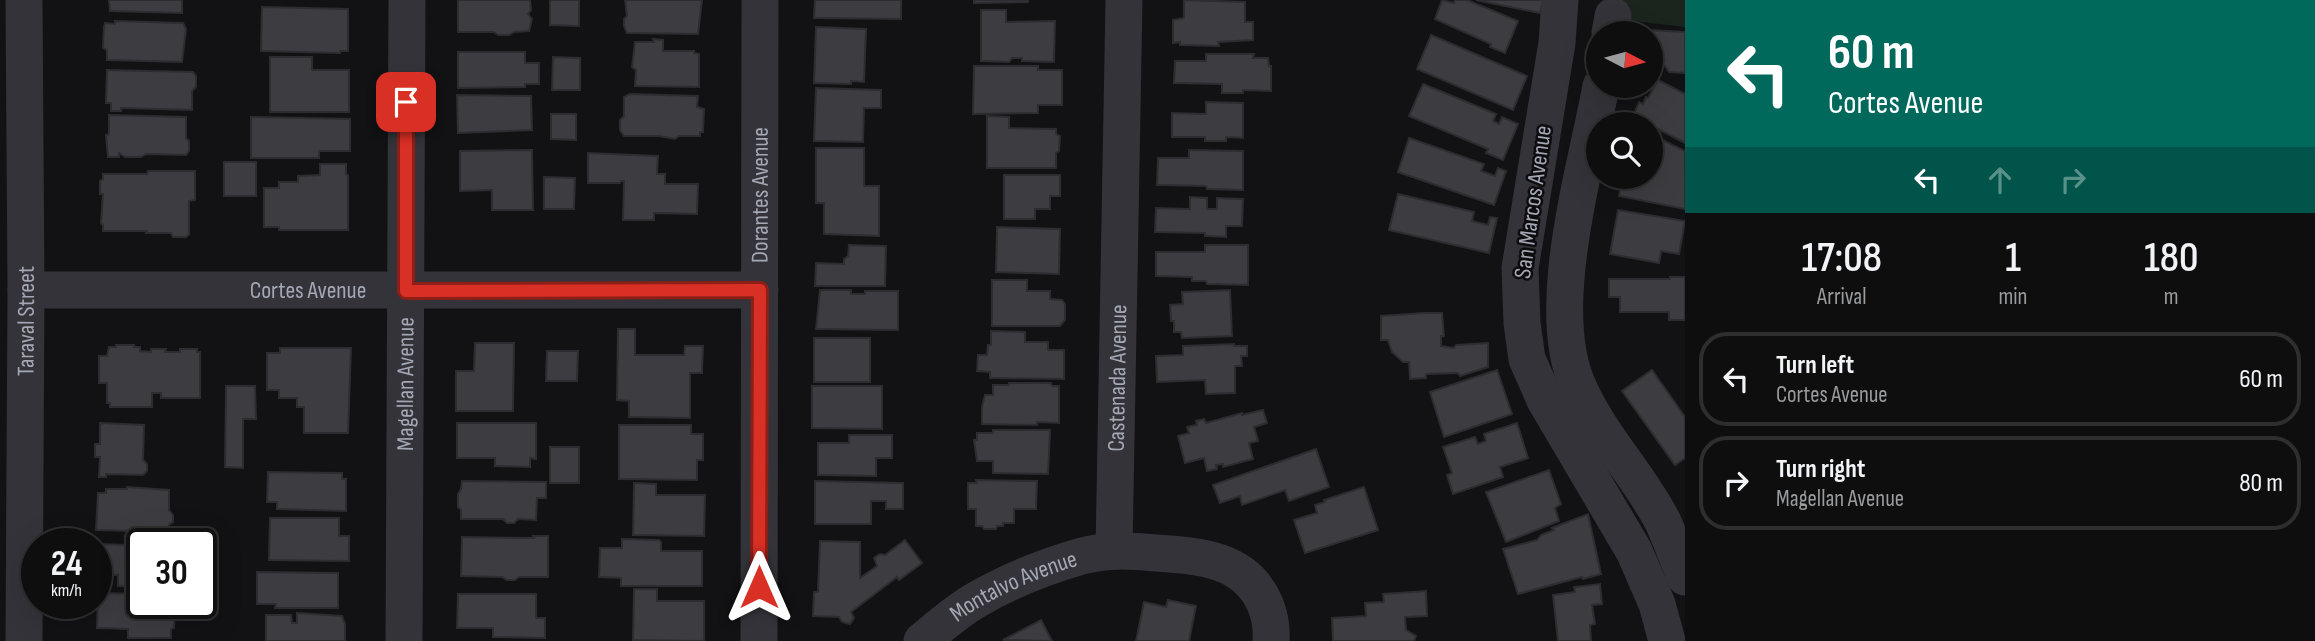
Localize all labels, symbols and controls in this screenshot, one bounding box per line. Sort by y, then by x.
north arrow [1586,21,1662,98]
map controls [1586,21,1663,189]
text: 60 m [1828,24,1915,83]
icon: left [1713,28,1804,119]
pin [376,72,436,132]
icon: arrive [387,83,425,121]
text: Cortes Avenue [1828,84,1983,123]
button: search [1586,112,1663,189]
street label: San Marcos Avenue [1508,124,1558,280]
street label: Dorantes Avenue [745,127,774,263]
icon: left [1908,161,1946,199]
icon: ahead [1981,161,2019,199]
icon: right [2054,161,2092,199]
text: 17:08 [1802,233,1882,284]
text: 1 [2005,233,2021,284]
text: 180 [2144,233,2198,284]
street label: Taraval Street [11,266,41,376]
street label: Cortes Avenue [250,276,366,305]
text: Arrival [1817,283,1867,311]
text: min [1999,283,2027,311]
text: m [2164,283,2179,311]
street label: Castenada Avenue [1101,304,1133,452]
street label: Magellan Avenue [390,317,420,451]
text: Turn left [1776,350,1854,381]
icon: left [1717,360,1755,398]
text: 60 m [2239,364,2283,395]
text: Cortes Avenue [1776,381,1888,409]
text: Turn right [1776,454,1865,485]
icon: right [1717,464,1755,502]
text: 80 m [2239,468,2283,499]
text: Magellan Avenue [1776,485,1904,513]
speed limit sign: 30 [126,528,217,619]
text: 24 [51,543,82,586]
street label: Montalvo Avenue [944,544,1080,628]
position arrow [722,550,796,624]
text: km/h [51,580,82,601]

